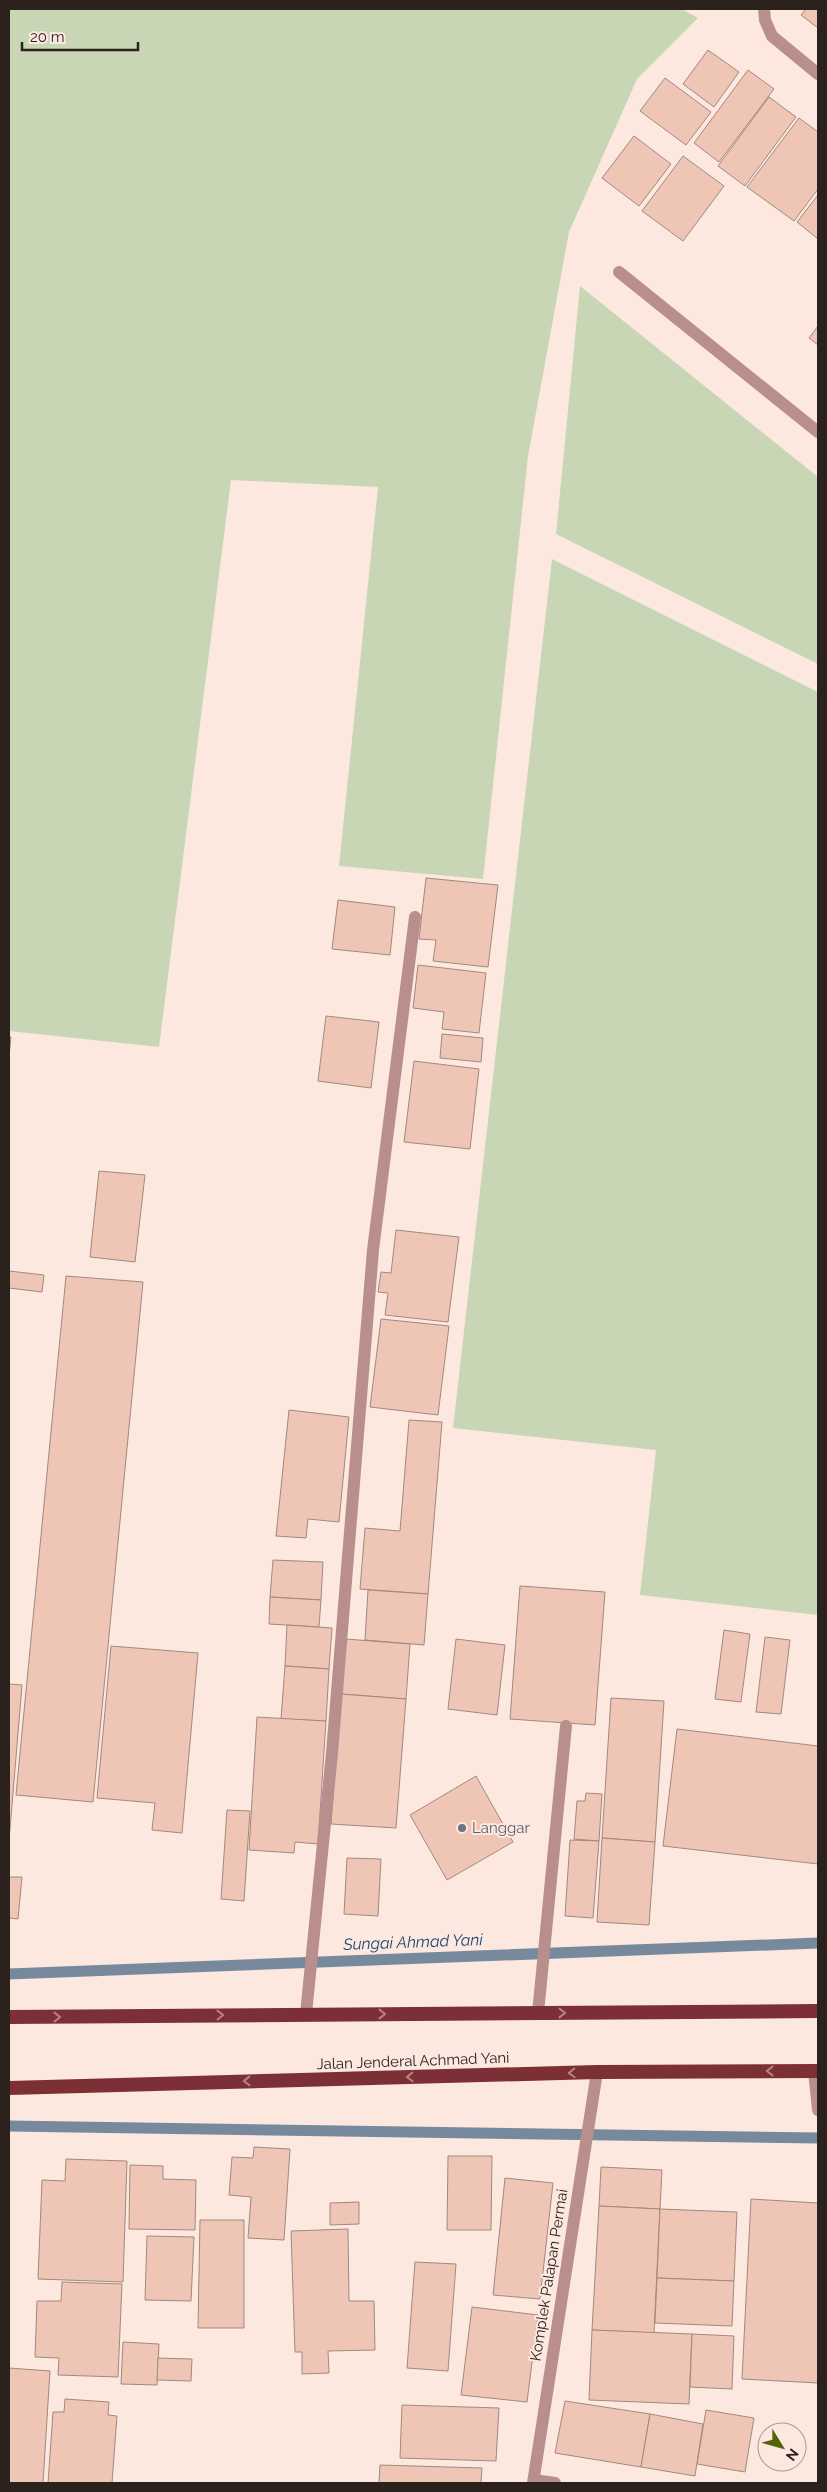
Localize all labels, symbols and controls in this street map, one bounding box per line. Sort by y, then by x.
scale bar [22,20,139,52]
text: 20 m [30,28,65,46]
place label: Langgar [472,1819,530,1837]
marker: Langgar [456,1822,468,1834]
water label: Sungai Ahmad Yani [342,1930,484,1954]
one-way arrow [559,2008,567,2018]
one-way arrow [379,2009,387,2019]
one-way arrow [216,2010,224,2020]
one-way arrow [54,2012,62,2022]
street label: Jalan Jenderal Achmad Yani [316,2049,510,2073]
one-way arrow [765,2066,773,2076]
one-way arrow [568,2068,576,2078]
one-way arrow [405,2072,413,2082]
one-way arrow [243,2076,251,2087]
street label: Komplek Palapan Permai [527,2188,571,2362]
north arrow [757,2422,807,2472]
text: N [783,2446,802,2464]

